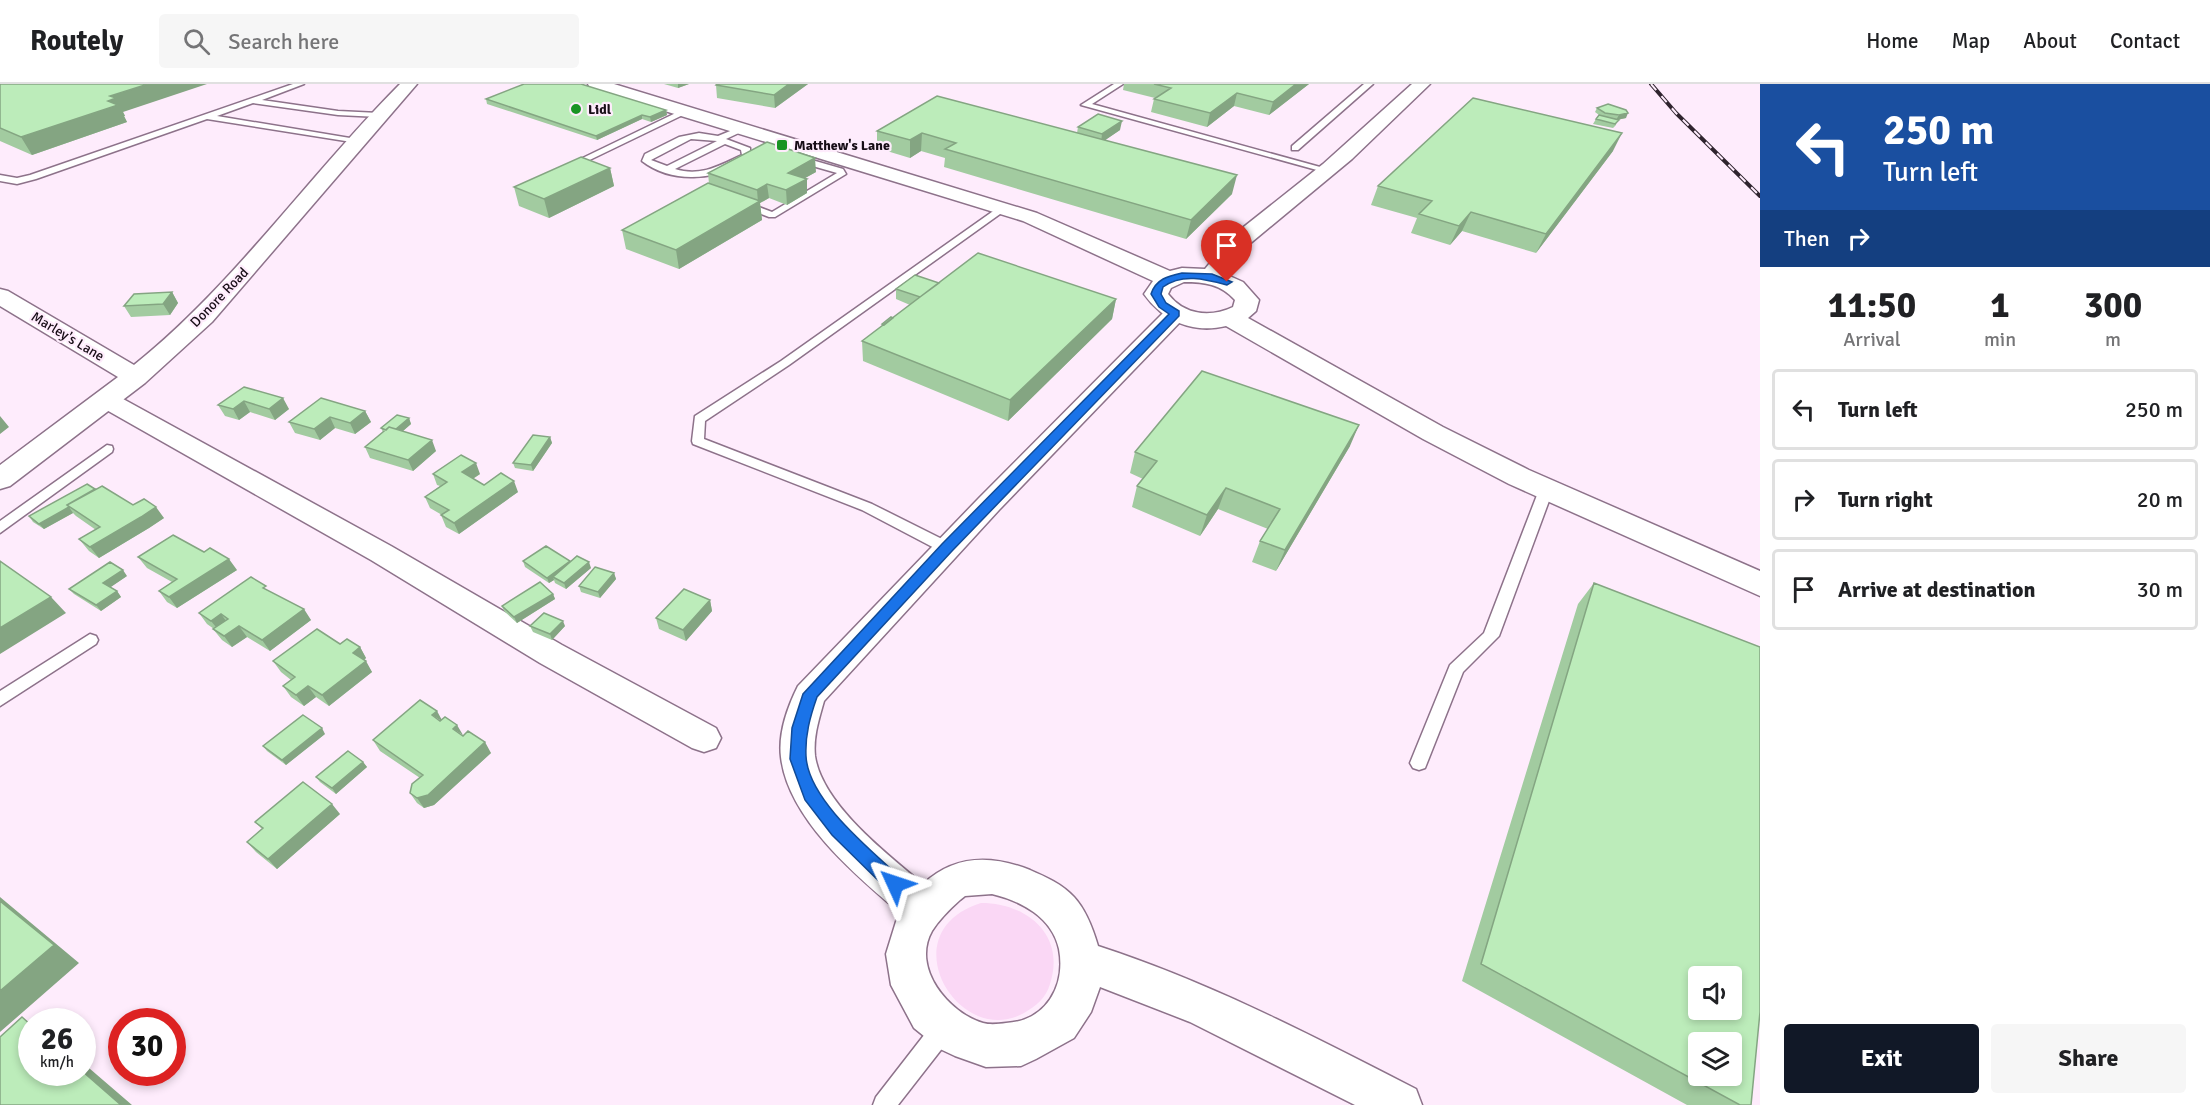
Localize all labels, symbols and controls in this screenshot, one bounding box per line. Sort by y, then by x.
search box [159,14,579,68]
text: Routely [30,24,123,58]
icon: search [180,25,213,58]
text: Search here [228,28,339,55]
text: Home [1866,28,1919,54]
text: Map [1952,28,1990,54]
text: About [2023,28,2077,54]
text: Contact [2110,28,2180,54]
place label: Lidl [588,101,612,118]
marker: Lidl [569,102,583,116]
text: 250 m [1883,105,1994,156]
icon: left [1784,108,1862,186]
place label: Matthew's Lane [794,137,890,154]
marker: Matthew's Lane [775,138,789,152]
text: Turn left [1883,156,1978,189]
pin [1201,220,1252,282]
icon: right [1842,222,1875,255]
text: Then [1784,225,1830,252]
icon: arrive [1210,229,1243,262]
street label: Donore Road [187,264,252,331]
text: 11:50 [1828,283,1916,328]
text: 1 [1990,283,2010,328]
text: 300 [2084,283,2142,328]
street label: Marley's Lane [28,308,107,365]
text: Arrival [1843,327,1901,352]
text: min [1984,327,2016,352]
text: m [2105,327,2121,352]
icon: left [1787,393,1820,426]
text: Turn left [1838,396,1918,423]
text: 250 m [2125,396,2183,423]
icon: right [1787,483,1820,516]
text: Turn right [1838,486,1933,513]
text: 20 m [2137,486,2183,513]
icon: arrive [1787,573,1820,606]
text: Arrive at destination [1838,576,2035,603]
text: 30 m [2137,576,2183,603]
position arrow [863,852,927,916]
map controls [1688,966,1742,1086]
button: sound [1688,966,1742,1020]
speed limit sign: 30 [108,1008,186,1086]
text: 26 [41,1021,73,1058]
button: Exit [1784,1024,1979,1093]
button: Share [1991,1024,2186,1093]
button: layers [1688,1032,1742,1086]
text: km/h [40,1053,74,1071]

